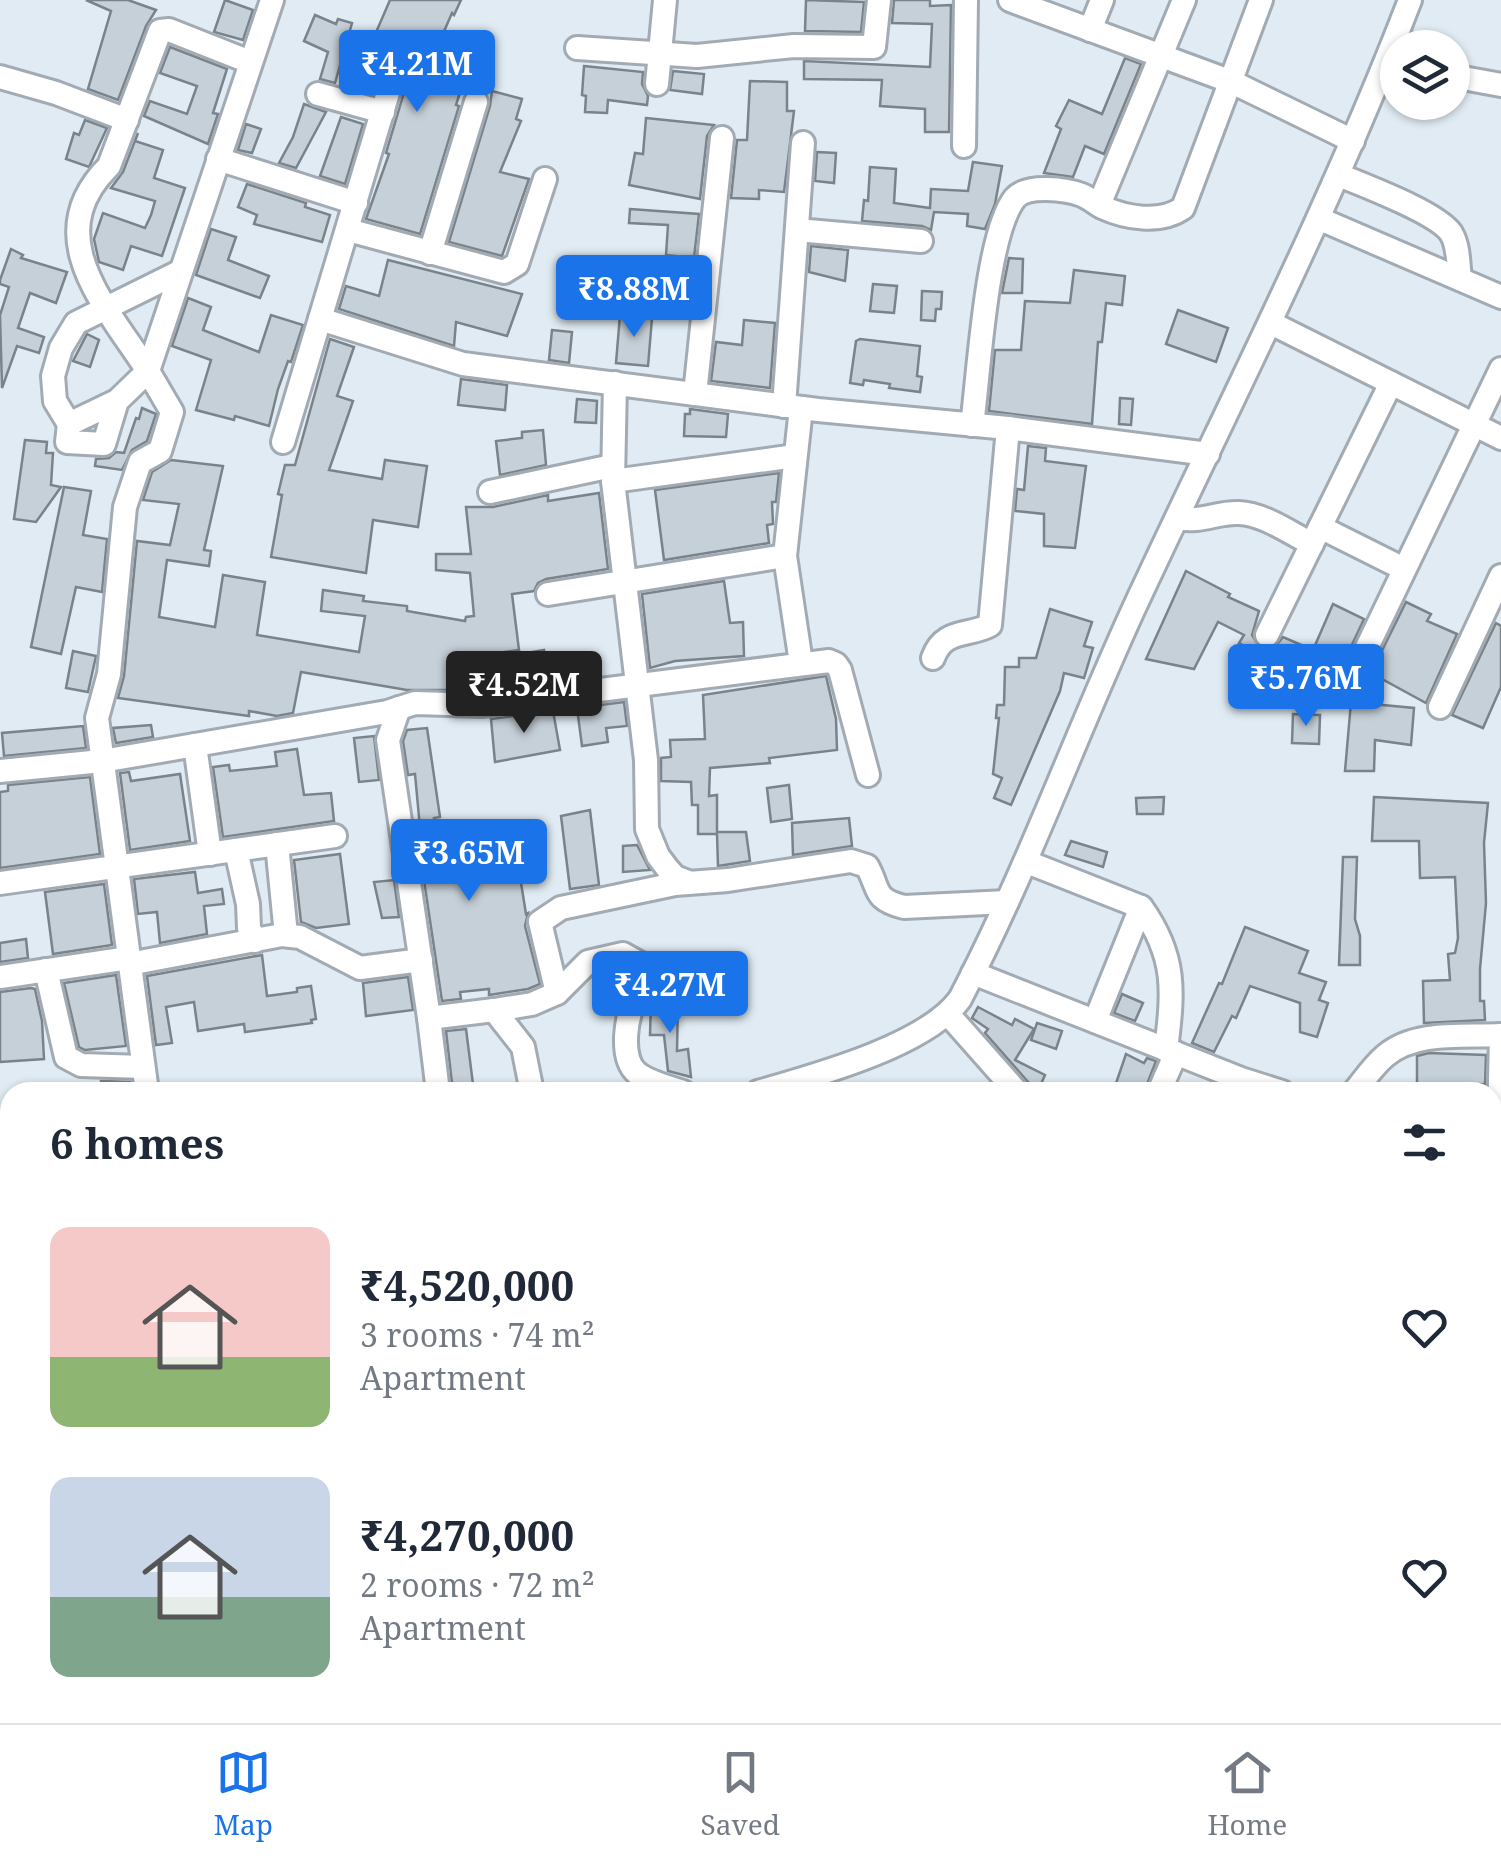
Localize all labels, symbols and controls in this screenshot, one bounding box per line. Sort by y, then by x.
pin: ₹4.21M [336,30,498,115]
map controls [1380,30,1470,120]
button: layers [1380,30,1470,120]
text: ₹4.21M [361,41,473,84]
pin: ₹8.88M [553,255,715,340]
text: ₹8.88M [578,266,690,309]
pin: ₹5.76M [1225,644,1387,729]
pin: ₹4.52M [443,651,605,736]
text: ₹5.76M [1250,655,1362,698]
text: ₹4.52M [468,662,580,705]
pin: ₹3.65M [388,819,550,904]
text: ₹3.65M [413,830,525,873]
pin: ₹4.27M [589,951,751,1036]
text: ₹4.27M [614,962,726,1005]
text: 6 homes [50,1114,224,1171]
icon: filters [1397,1115,1452,1170]
text: ₹4,520,000 [360,1256,574,1313]
icon: home [130,1267,250,1387]
icon: heart [1397,1300,1452,1355]
text: 3 rooms · 74 m² [360,1313,595,1356]
text: Apartment [360,1356,526,1399]
text: ₹4,270,000 [360,1506,574,1563]
icon: home [130,1517,250,1637]
icon: heart [1397,1550,1452,1605]
text: 2 rooms · 72 m² [360,1563,595,1606]
text: Apartment [360,1606,526,1649]
tab: Map [214,1745,273,1843]
tab: Saved [701,1745,780,1843]
tab: Home [1207,1745,1287,1843]

